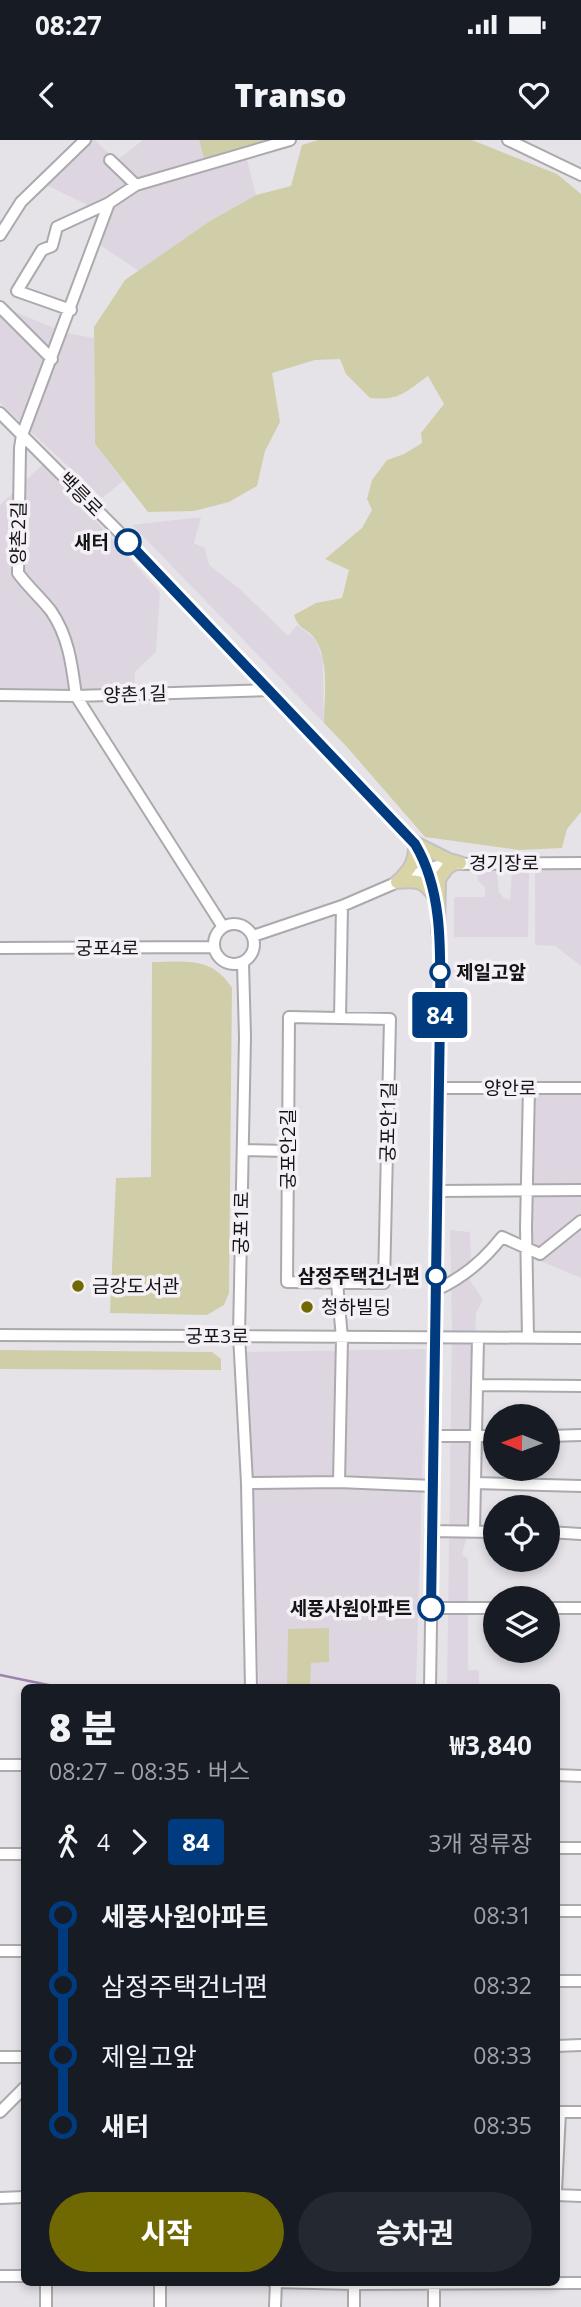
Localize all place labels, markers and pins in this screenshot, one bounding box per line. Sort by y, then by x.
place label: 새터 [74,529,109,555]
marker: 새터 [115,529,141,555]
place label: 제일고앞 [456,959,526,985]
marker: 제일고앞 [430,962,450,982]
place label: 삼정주택건너편 [298,1263,420,1289]
marker: 삼정주택건너편 [426,1266,446,1286]
place label: 금강도서관 [92,1273,179,1299]
marker: 금강도서관 [70,1278,86,1294]
place label: 청하빌딩 [321,1294,391,1320]
marker: 청하빌딩 [299,1299,315,1315]
place label: 세풍사원아파트 [290,1595,412,1621]
marker: 세풍사원아파트 [418,1595,444,1621]

